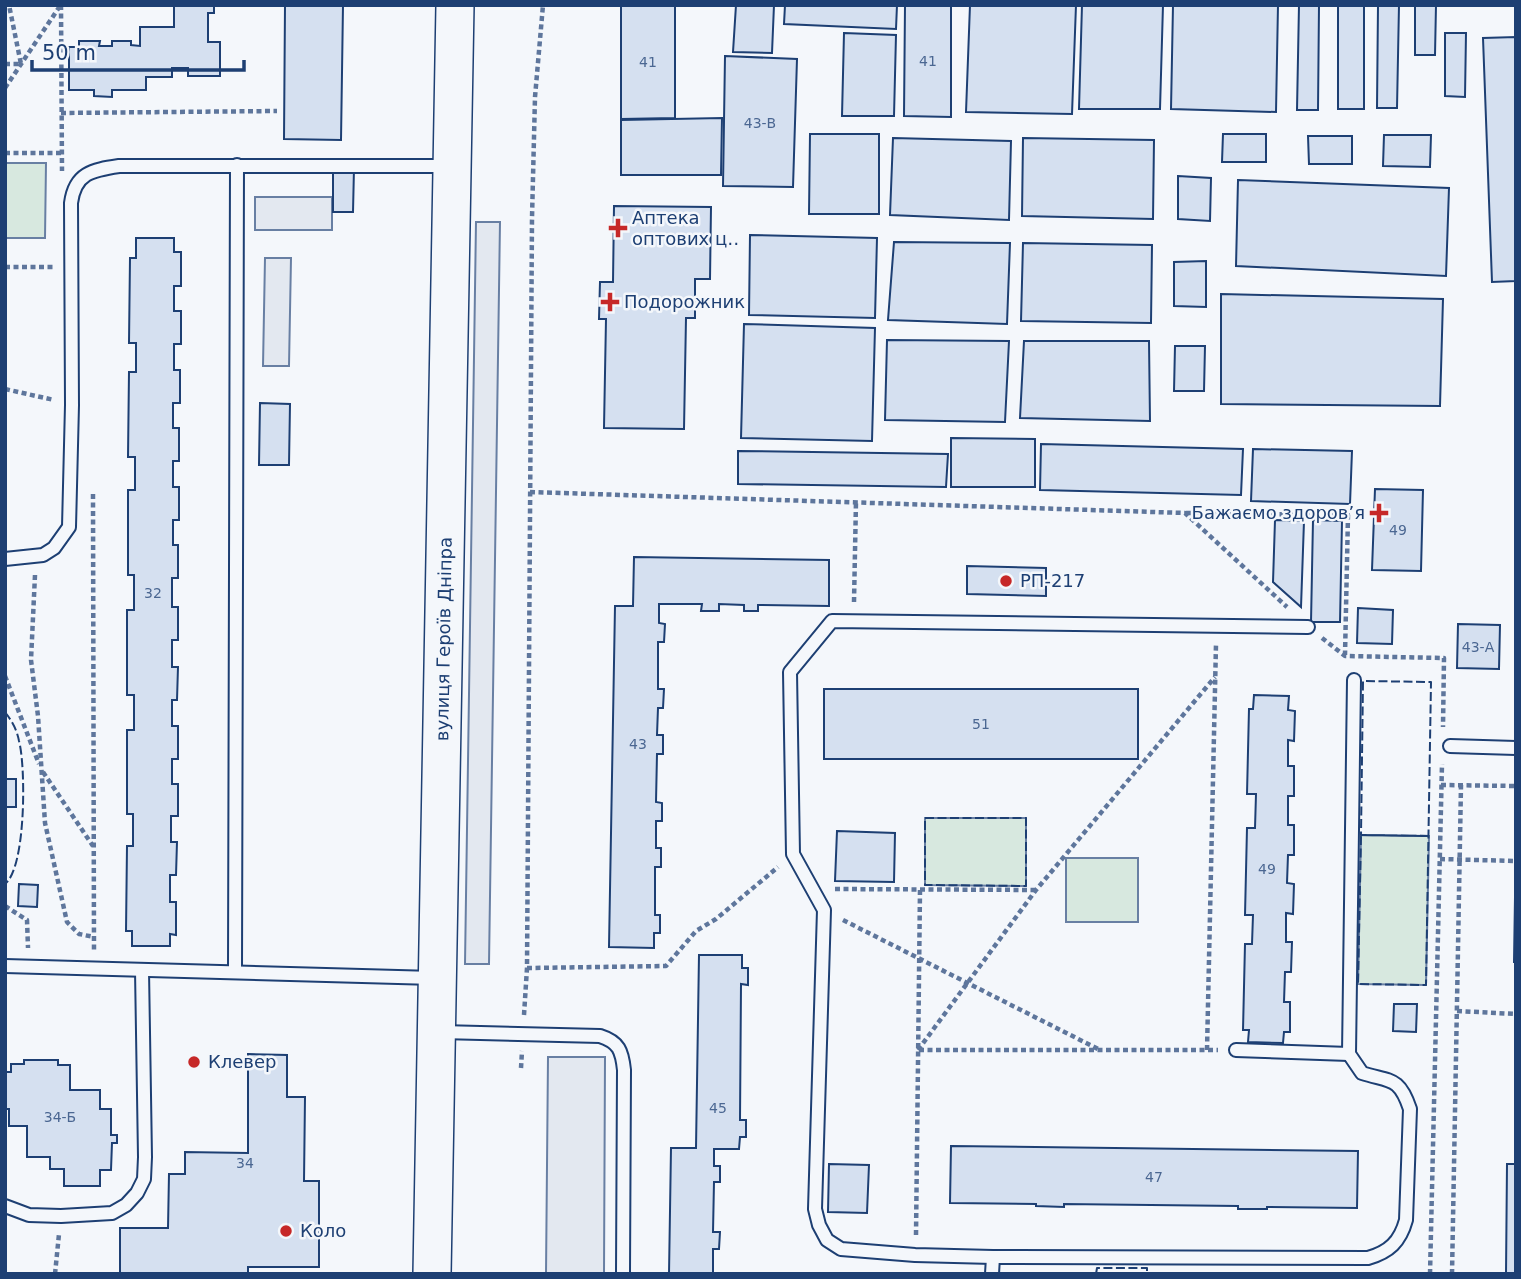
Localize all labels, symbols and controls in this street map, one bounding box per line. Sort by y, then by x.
scale bar [32,28,243,72]
text: 50 m [42,41,96,65]
house number: 41 [919,53,937,69]
house number: 41 [639,54,657,70]
house number: 43-В [744,115,776,131]
place label: Аптека оптових ц‥ [632,207,739,249]
marker: Аптека оптових ц‥ [610,220,626,236]
place label: Подорожник [624,291,745,312]
marker: Подорожник [602,294,618,310]
place label: Бажаємо здоровʼя [1192,502,1365,523]
marker: Бажаємо здоровʼя [1371,505,1387,521]
house number: 49 [1389,522,1407,538]
street label: вулиця Героїв Дніпра [431,537,456,741]
place label: РП-217 [1020,570,1085,591]
marker: РП-217 [998,573,1014,589]
house number: 32 [144,585,162,601]
house number: 43-А [1462,639,1495,655]
house number: 51 [972,716,990,732]
house number: 43 [629,736,647,752]
house number: 49 [1258,861,1276,877]
place label: Клевер [208,1051,276,1072]
marker: Клевер [186,1054,202,1070]
house number: 45 [709,1100,727,1116]
house number: 34-Б [44,1109,76,1125]
house number: 34 [236,1155,254,1171]
house number: 47 [1145,1169,1163,1185]
place label: Коло [300,1220,346,1241]
marker: Коло [278,1223,294,1239]

